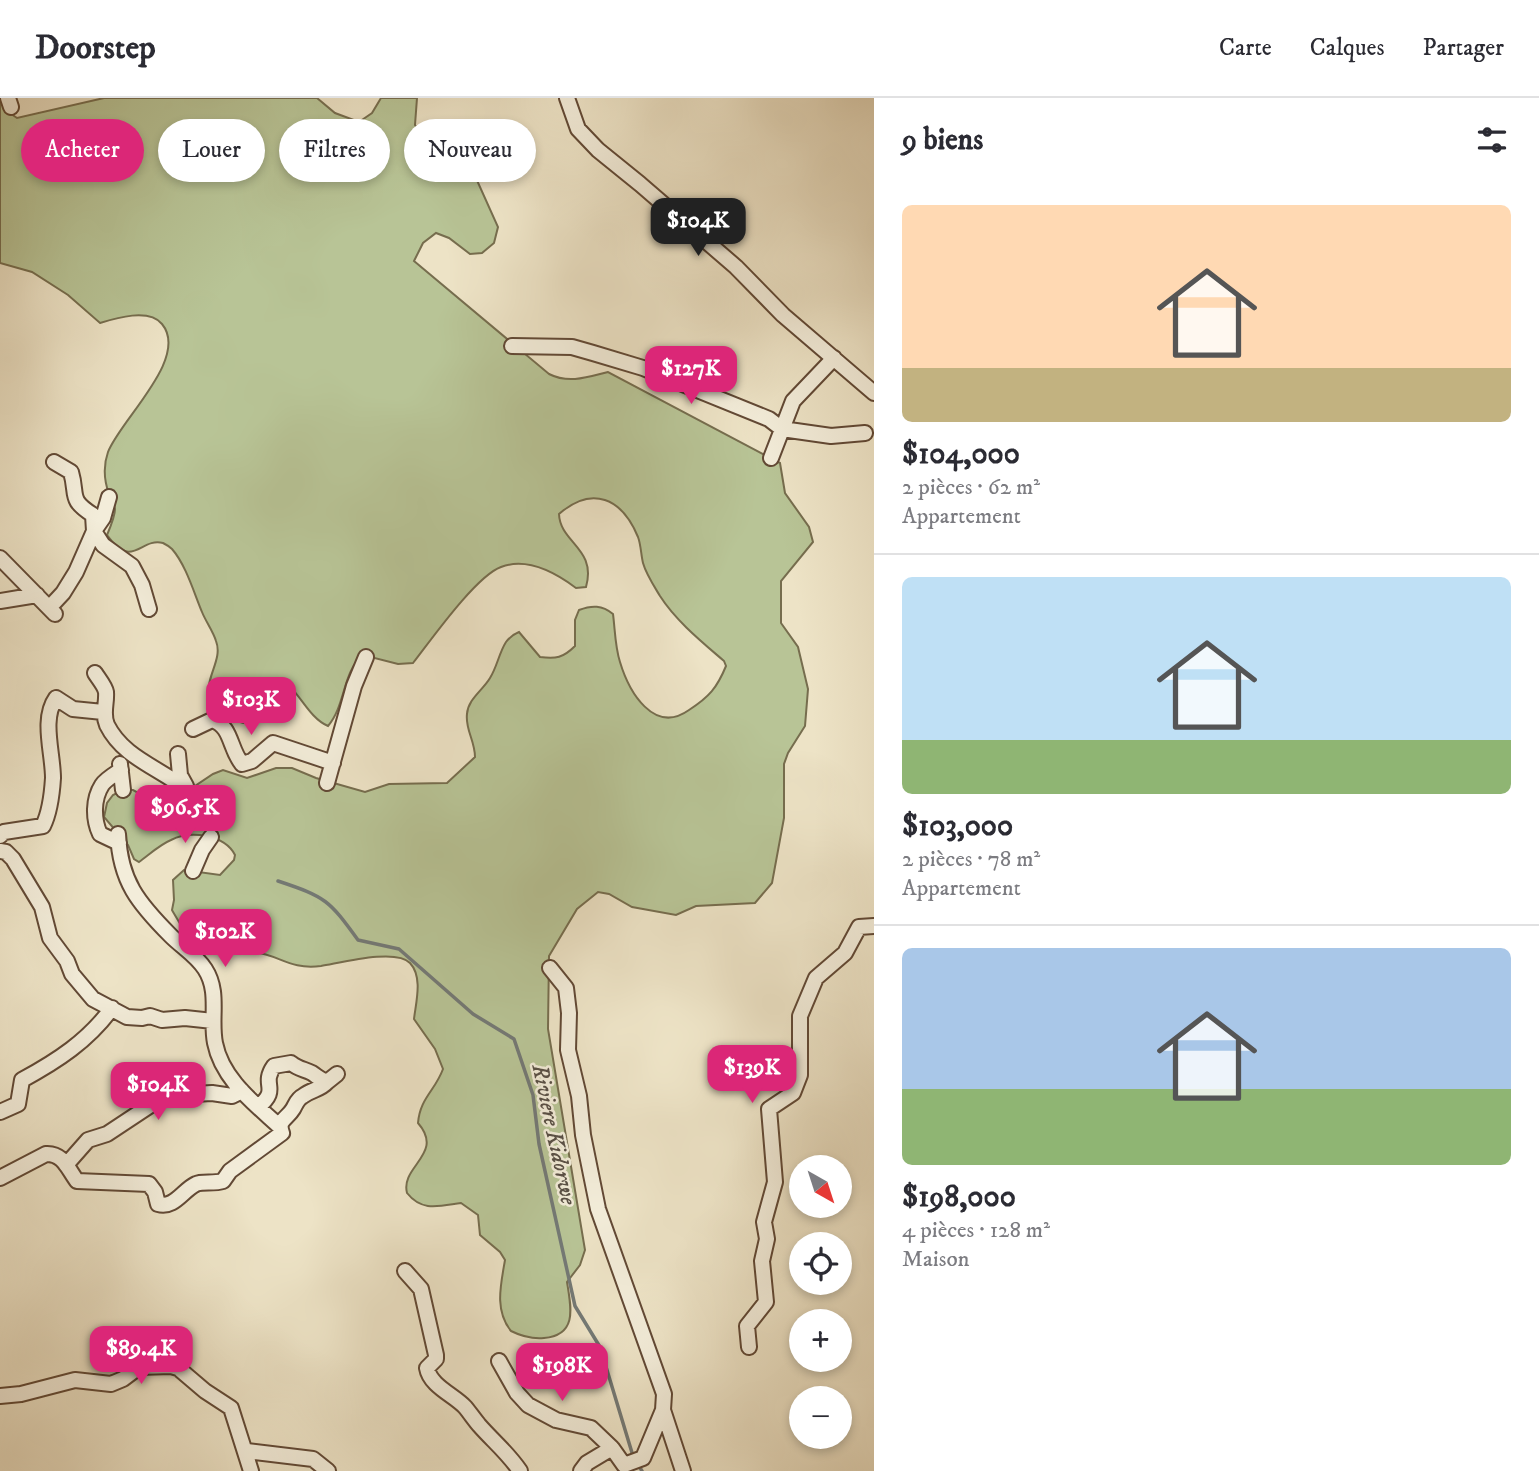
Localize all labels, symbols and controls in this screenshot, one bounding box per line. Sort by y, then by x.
text: Doorstep [35,28,156,69]
text: Carte [1219,33,1272,63]
text: Calques [1310,33,1385,63]
text: Partager [1423,33,1504,63]
chip: Acheter [21,119,144,182]
chip: Louer [158,119,265,182]
chip: Filtres [279,119,390,182]
chip: Nouveau [404,119,536,182]
icon: filters [1473,121,1511,159]
text: 9 biens [902,122,983,159]
pin: $104K [649,198,747,258]
text: $104K [667,206,729,235]
icon: home [1144,250,1270,376]
pin: $127K [642,346,740,406]
text: $127K [661,354,721,383]
text: $104,000 [902,436,1020,473]
text: 2 pièces · 62 m² [902,473,1040,502]
text: Appartement [902,502,1021,531]
icon: home [1144,622,1270,748]
pin: $103K [202,678,300,737]
text: $103K [222,685,280,714]
pin: $96.5K [128,786,242,845]
text: $96.5K [151,793,219,822]
text: $103,000 [902,808,1013,845]
text: 2 pièces · 78 m² [902,845,1040,874]
text: Appartement [902,874,1021,903]
pin: $102K [176,910,274,969]
text: $102K [195,917,255,946]
icon: home [1144,993,1270,1119]
pin: $139K [703,1046,801,1105]
text: $139K [723,1053,781,1082]
water label: Riviere Kidorwe [524,1060,583,1208]
pin: $104K [109,1062,207,1122]
text: $104K [127,1070,189,1099]
north arrow [789,1155,852,1218]
map controls [789,1155,852,1449]
text: $198,000 [902,1179,1016,1216]
text: 4 pièces · 128 m² [902,1216,1050,1245]
button: locate [789,1232,852,1295]
text: Maison [902,1245,970,1274]
button: + [789,1309,852,1372]
pin: $89.4K [84,1326,198,1386]
text: $89.4K [106,1334,176,1363]
pin: $198K [513,1344,611,1403]
text: $198K [532,1351,592,1380]
button: − [789,1386,852,1449]

